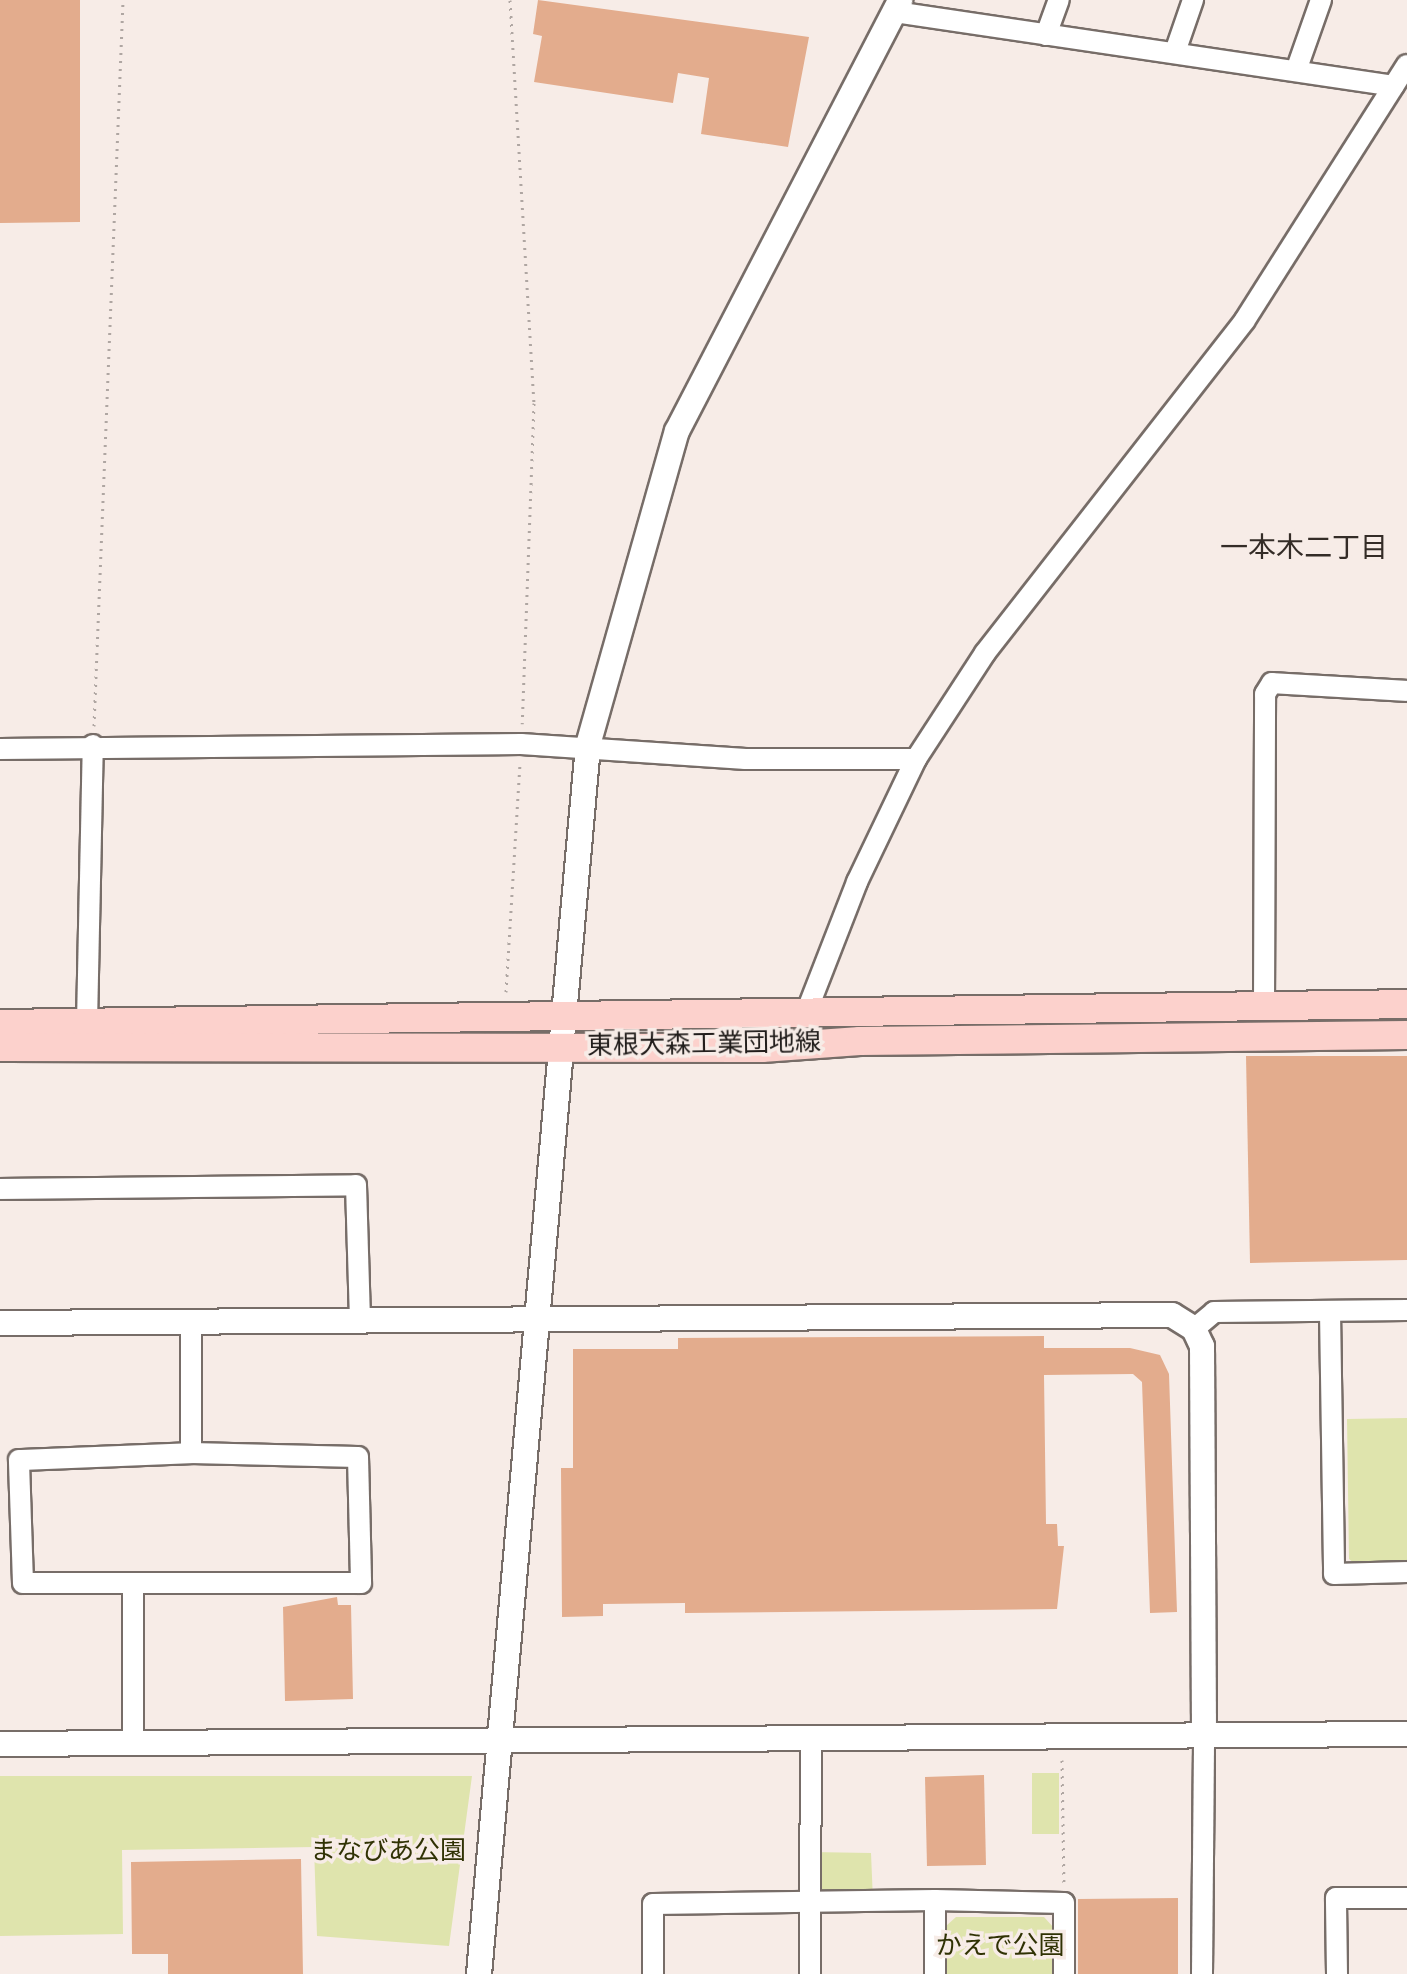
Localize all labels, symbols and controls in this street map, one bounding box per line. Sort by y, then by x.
district label: 一本木二丁目 [1220,530,1388,564]
street label: 東根大森工業団地線 [587,1026,821,1062]
park label: まなびあ公園 [310,1835,466,1867]
park label: かえで公園 [935,1930,1065,1962]

